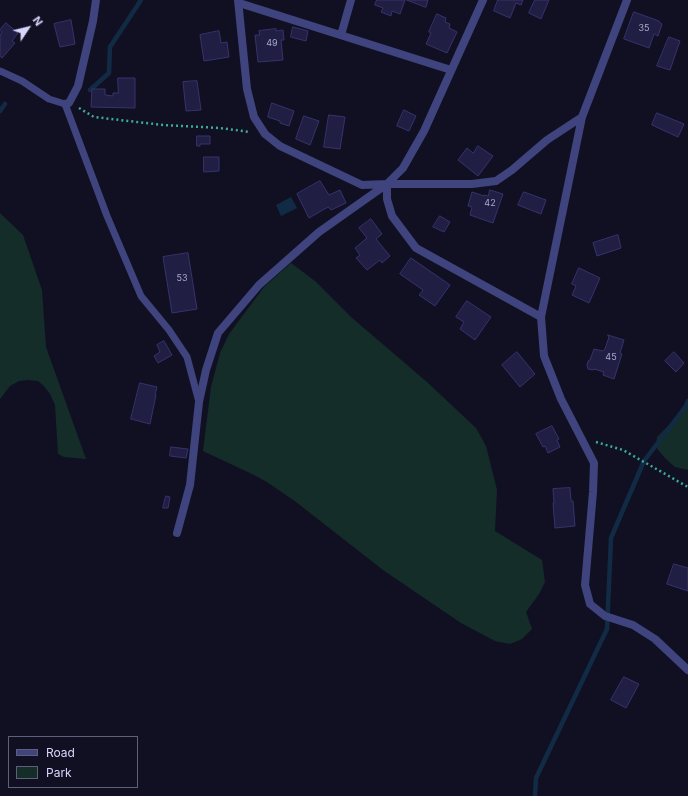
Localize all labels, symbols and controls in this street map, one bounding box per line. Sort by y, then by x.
north arrow [8,8,48,48]
text: N [30,14,46,29]
house number: 35 [638,23,650,33]
house number: 49 [266,38,278,48]
house number: 42 [484,198,496,208]
house number: 53 [176,273,188,283]
house number: 45 [605,352,617,362]
legend [8,736,138,788]
text: Road [46,745,75,760]
text: Park [46,765,72,780]

